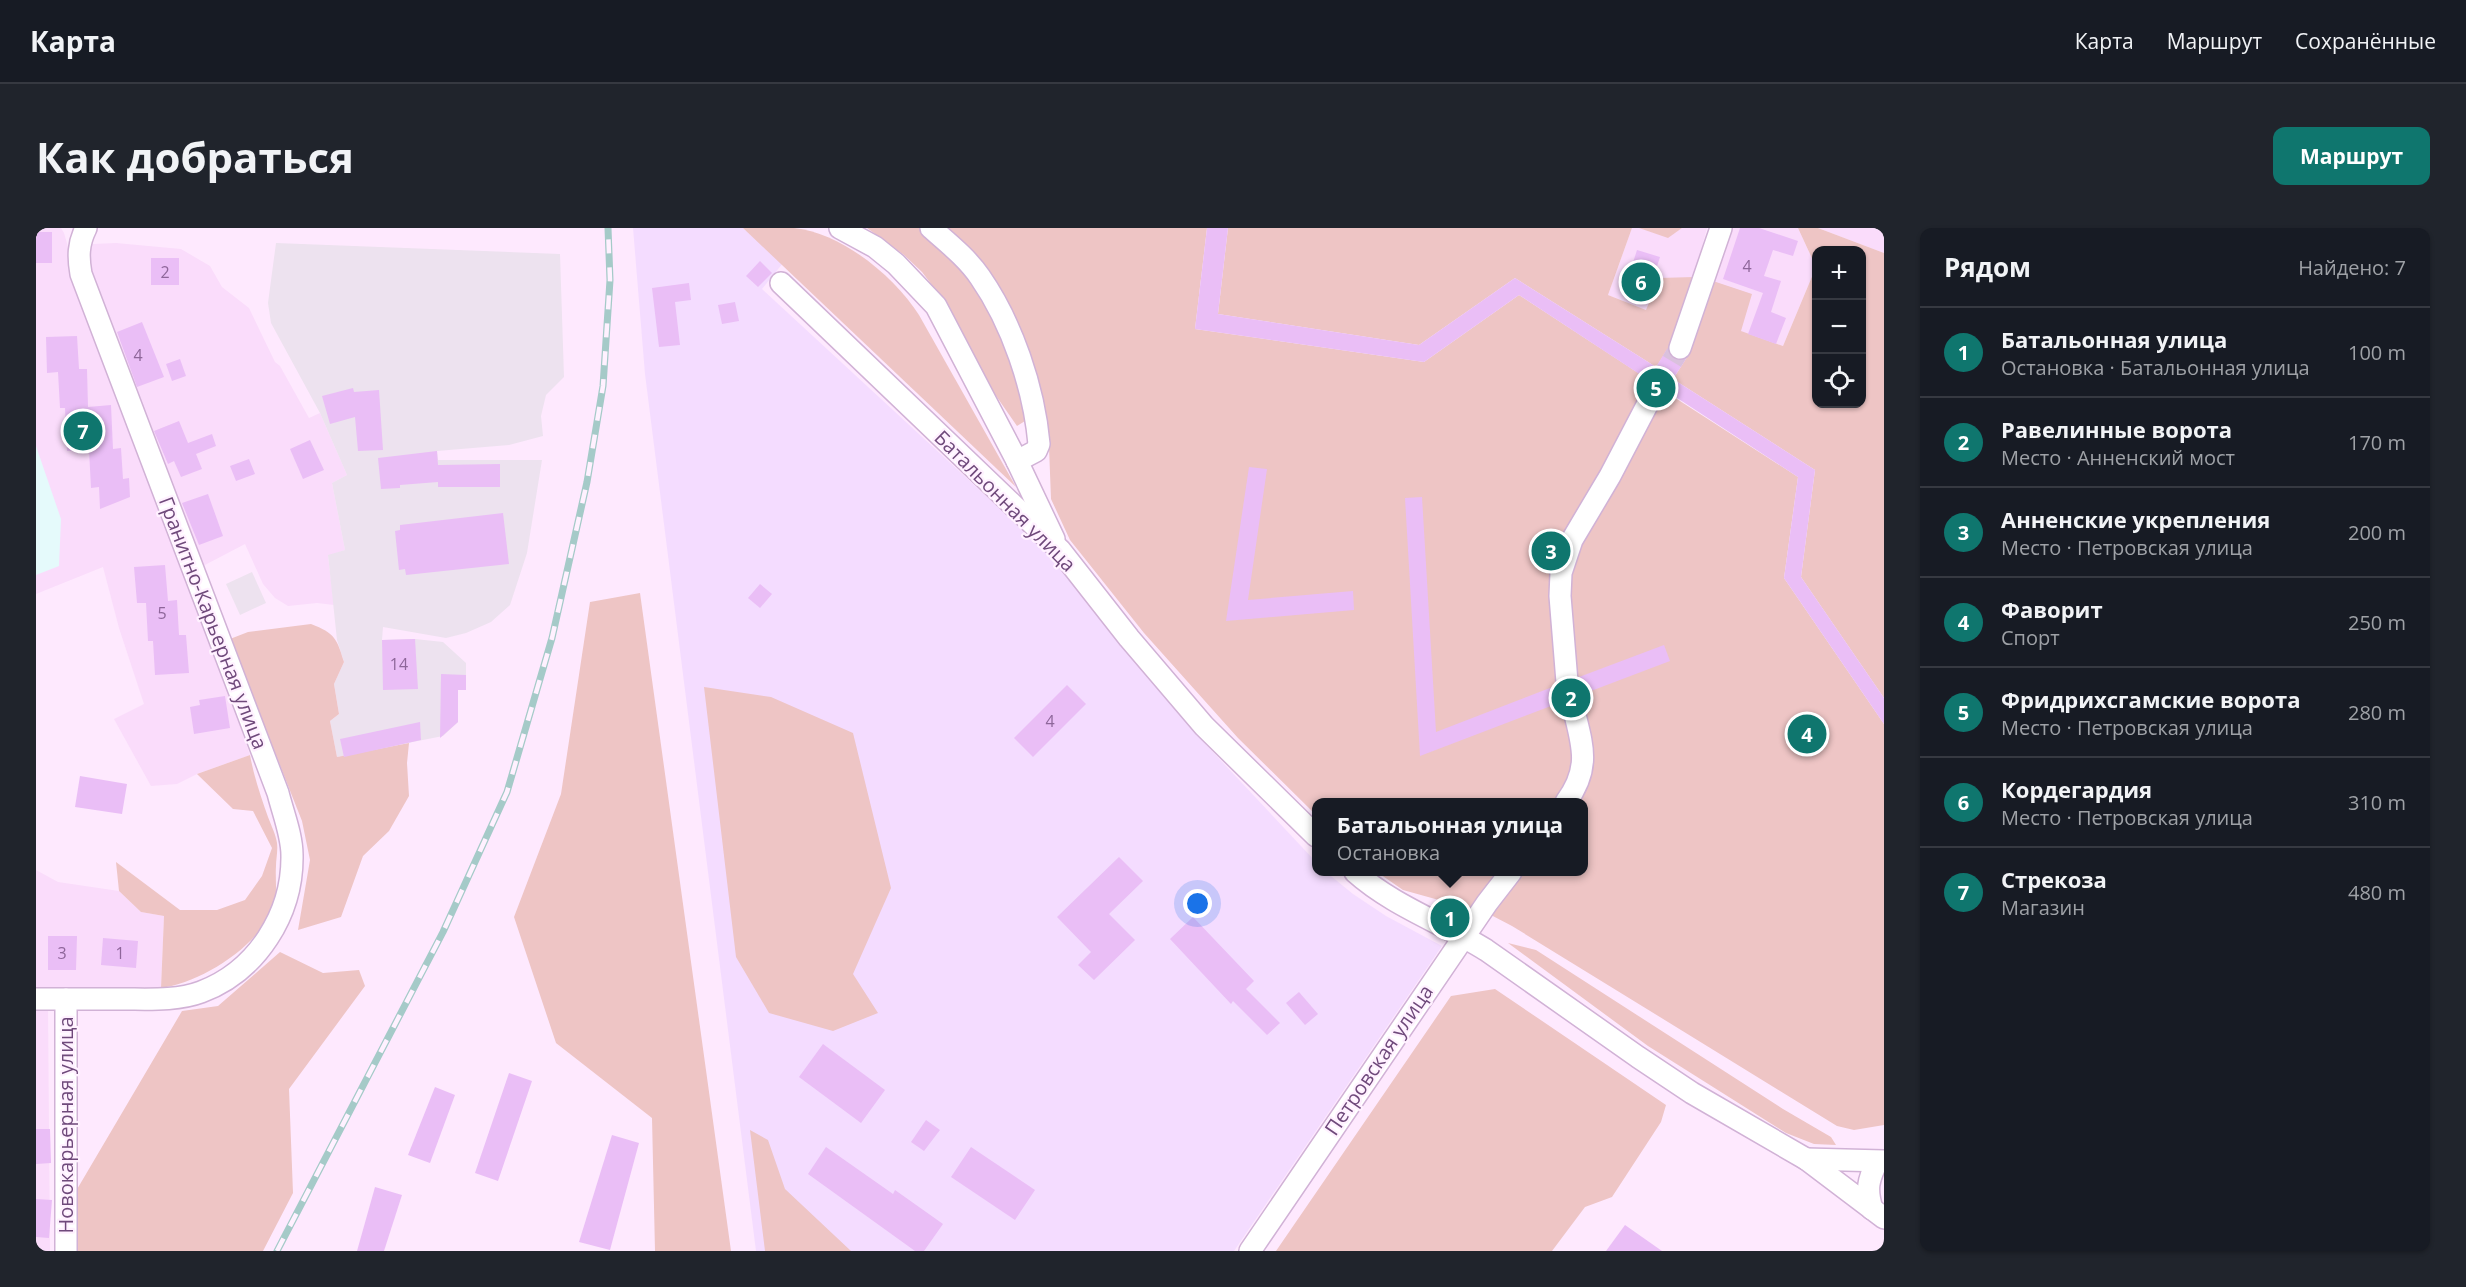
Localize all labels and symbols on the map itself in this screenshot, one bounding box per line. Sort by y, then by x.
house number: 4 [1742,255,1752,277]
pin: 6 [1622,260,1660,304]
house number: 2 [160,261,170,283]
house number: 4 [133,344,143,366]
pin: 5 [1636,366,1676,410]
pin: 7 [64,408,102,454]
street label: Батальонная улица [929,424,1082,577]
street label: Гранитно-Карьерная улица [153,493,274,753]
pin: 3 [1532,528,1570,574]
house number: 5 [157,602,167,624]
house number: 14 [390,653,408,675]
pin: 2 [1552,676,1591,720]
house number: 4 [1045,710,1055,732]
pin: 4 [1788,712,1826,756]
your location [1183,889,1212,918]
pin: 1 [1430,896,1470,940]
house number: 3 [57,942,67,964]
house number: 1 [115,942,125,964]
street label: Петровская улица [1318,979,1439,1140]
street label: Новокарьерная улица [52,1016,79,1234]

